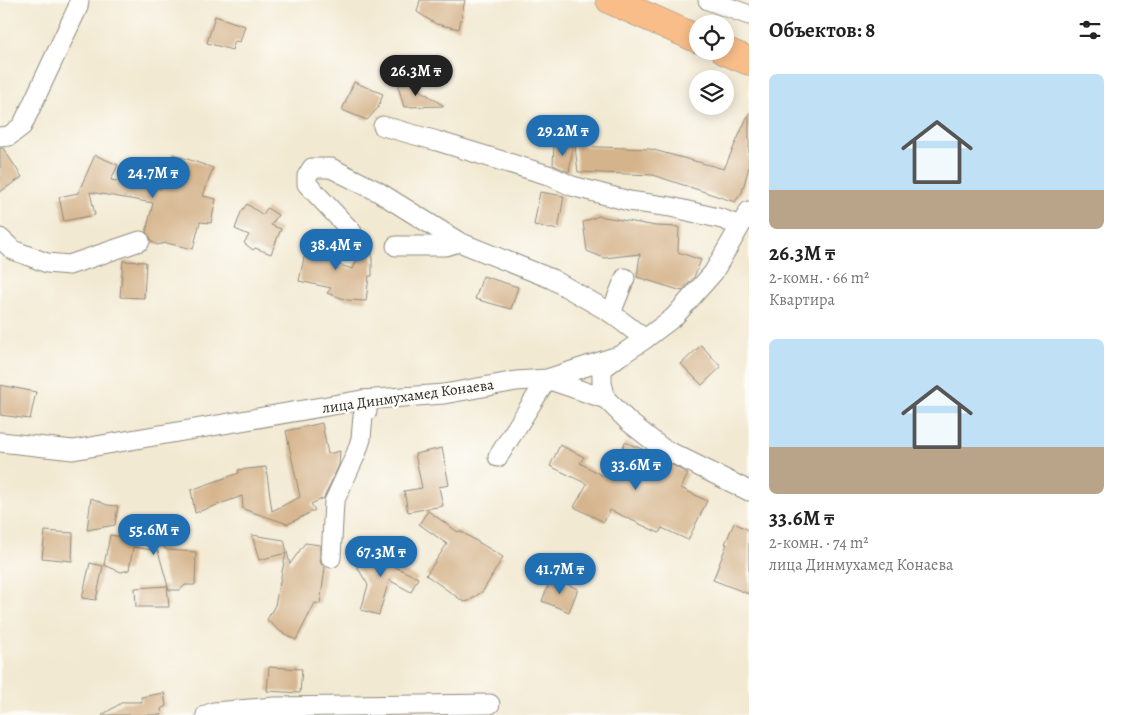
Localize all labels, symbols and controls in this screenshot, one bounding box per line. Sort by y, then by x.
map controls [689,15,734,115]
button: locate [689,15,734,60]
text: Объектов: 8 [769,16,875,44]
icon: filters [1076,16,1104,44]
pin: 26.3M ₸ [370,54,462,97]
text: 26.3M ₸ [391,60,441,82]
button: layers [689,70,734,115]
icon: home [892,107,982,197]
pin: 29.2M ₸ [517,114,609,157]
text: 29.2M ₸ [537,120,589,142]
pin: 24.7M ₸ [107,156,199,199]
text: 24.7M ₸ [128,162,178,184]
pin: 38.4M ₸ [290,228,382,271]
text: 38.4M ₸ [311,234,361,256]
text: 26.3M ₸ [769,239,835,267]
text: 2-комн. · 66 m² [769,267,869,289]
text: Квартира [769,289,835,311]
icon: home [892,372,982,462]
street label: лица Динмухамед Конаева [321,374,495,418]
pin: 33.6M ₸ [590,448,682,491]
text: 33.6M ₸ [611,454,661,476]
text: 33.6M ₸ [769,504,834,532]
pin: 55.6M ₸ [108,514,200,556]
text: 55.6M ₸ [129,519,179,541]
text: 2-комн. · 74 m² [769,532,869,554]
pin: 67.3M ₸ [335,536,427,578]
text: 67.3M ₸ [356,541,406,563]
pin: 41.7M ₸ [514,552,606,595]
text: лица Динмухамед Конаева [769,554,953,576]
text: 41.7M ₸ [536,558,584,580]

